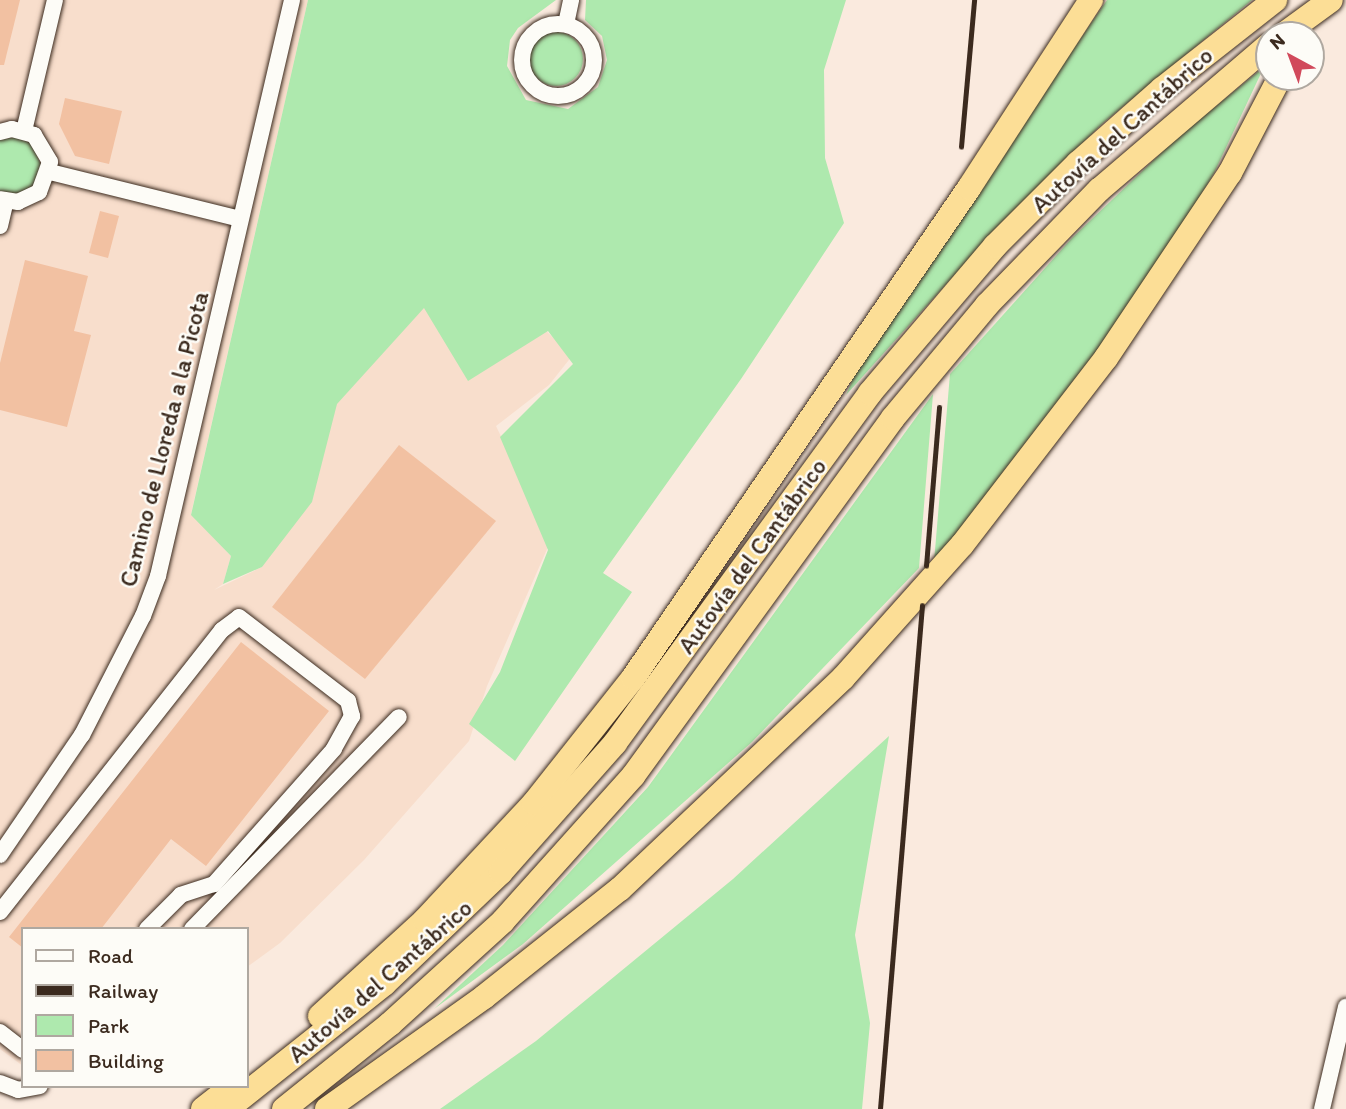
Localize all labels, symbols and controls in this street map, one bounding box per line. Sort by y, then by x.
north arrow [1255,21,1325,91]
text: N [1265,28,1290,54]
street label: Autovía del Cantábrico [1025,40,1219,220]
street label: Camino de Lloreda a la Picota [113,288,215,590]
street label: Autovía del Cantábrico [671,452,833,660]
street label: Autovía del Cantábrico [282,893,478,1069]
legend [21,927,248,1088]
text: Road [88,943,133,968]
text: Railway [88,978,158,1003]
text: Park [88,1013,129,1038]
text: Building [88,1048,164,1073]

